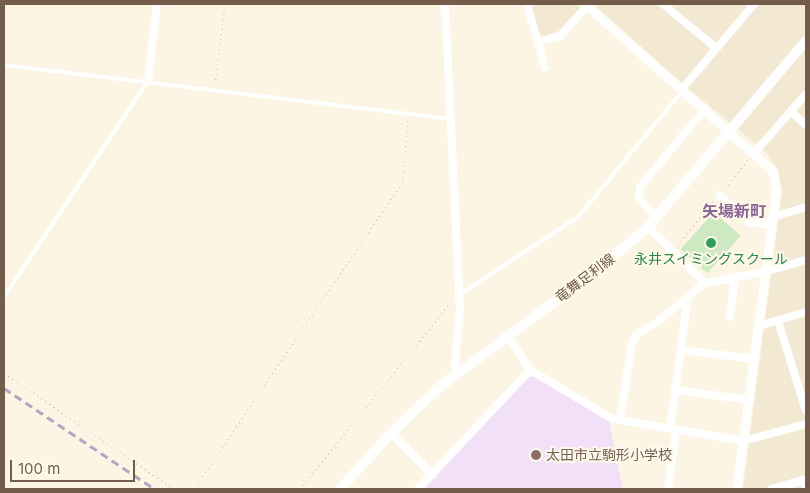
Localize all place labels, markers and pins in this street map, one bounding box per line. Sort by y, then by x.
marker: 永井スイミングスクール [705,237,717,249]
place label: 永井スイミングスクール [634,251,788,267]
place label: 太田市立駒形小学校 [546,447,672,463]
marker: 太田市立駒形小学校 [530,449,542,461]

